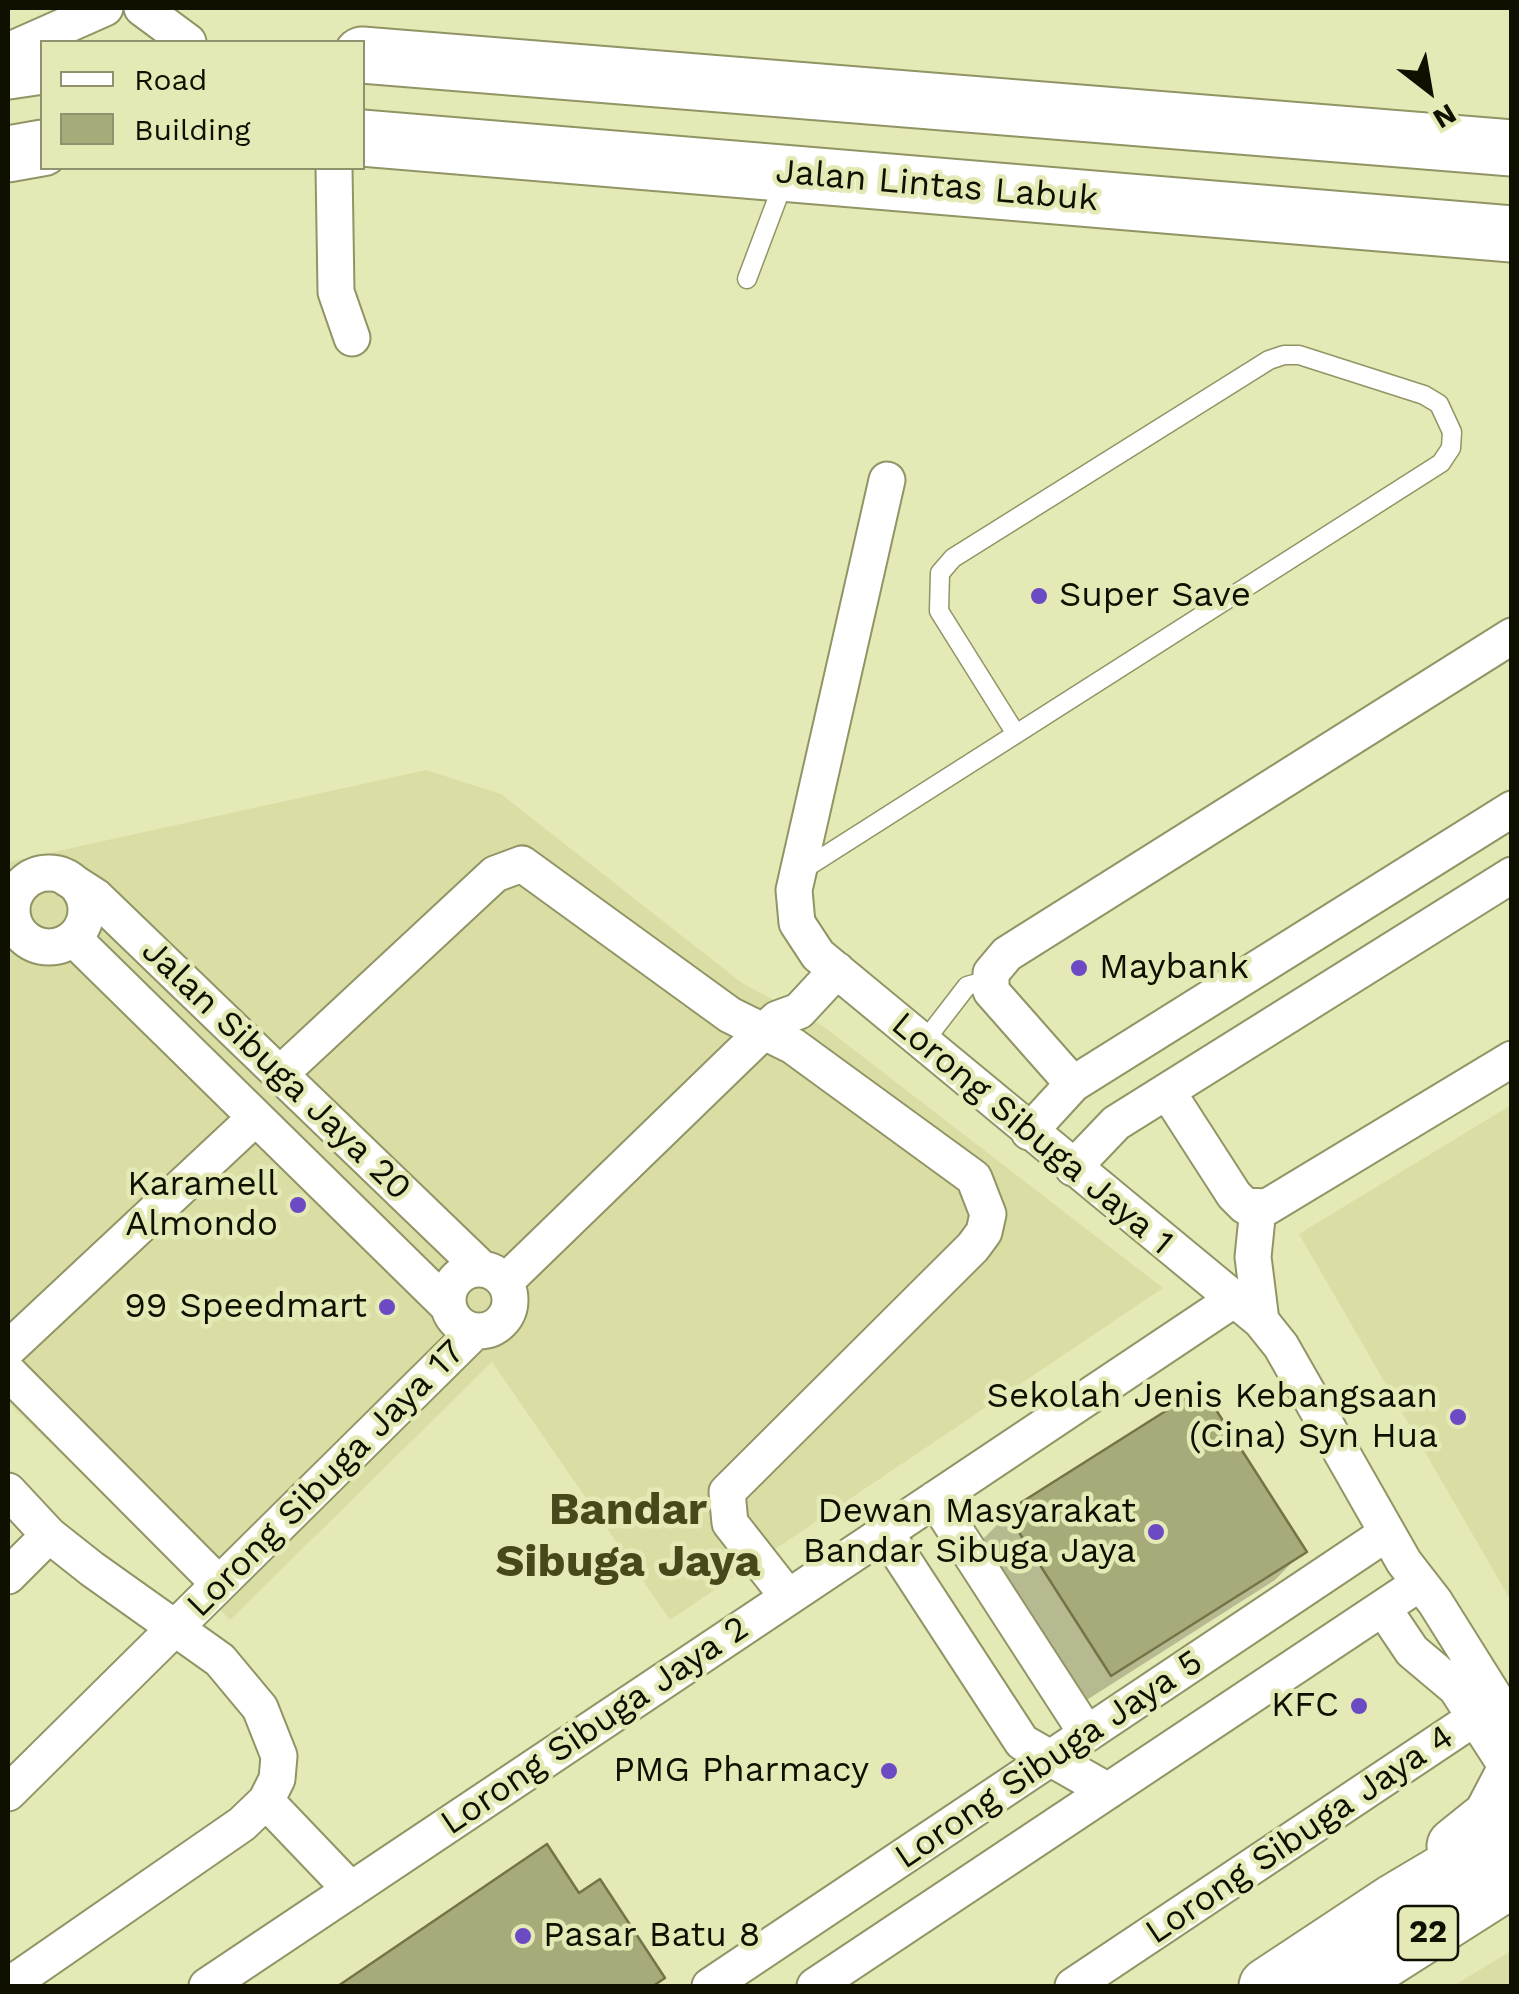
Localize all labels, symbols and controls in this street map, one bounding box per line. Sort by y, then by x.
legend [40,40,365,170]
north arrow [1379,40,1479,140]
text: Road [134,62,207,97]
text: N [1427,97,1462,136]
text: Building [134,112,251,147]
street label: Jalan Lintas Labuk [774,151,1100,221]
place label: Super Save [1059,575,1251,617]
marker: Super Save [1028,585,1050,607]
street label: Jalan Sibuga Jaya 20 [133,931,419,1209]
place label: Maybank [1099,947,1249,989]
marker: Maybank [1068,957,1090,979]
street label: Lorong Sibuga Jaya 1 [883,1004,1181,1264]
place label: Karamell Almondo [125,1164,278,1246]
marker: Karamell Almondo [287,1194,309,1216]
place label: 99 Speedmart [124,1286,367,1328]
marker: 99 Speedmart [376,1296,398,1318]
street label: Lorong Sibuga Jaya 17 [179,1332,473,1626]
place label: Sekolah Jenis Kebangsaan (Cina) Syn Hua [987,1376,1438,1458]
marker: Sekolah Jenis Kebangsaan (Cina) Syn Hua [1447,1406,1469,1428]
district label: Bandar Sibuga Jaya [495,1484,761,1590]
place label: Dewan Masyarakat Bandar Sibuga Jaya [803,1491,1136,1573]
marker: Dewan Masyarakat Bandar Sibuga Jaya [1145,1521,1167,1543]
street label: Lorong Sibuga Jaya 2 [433,1608,757,1844]
street label: Lorong Sibuga Jaya 5 [887,1642,1211,1878]
place label: KFC [1271,1685,1339,1727]
marker: KFC [1348,1695,1370,1717]
street label: Lorong Sibuga Jaya 4 [1138,1716,1462,1954]
place label: PMG Pharmacy [613,1750,869,1792]
marker: PMG Pharmacy [878,1760,900,1782]
road number: 22 [1398,1906,1458,1960]
place label: Pasar Batu 8 [543,1915,760,1957]
marker: Pasar Batu 8 [512,1925,534,1947]

